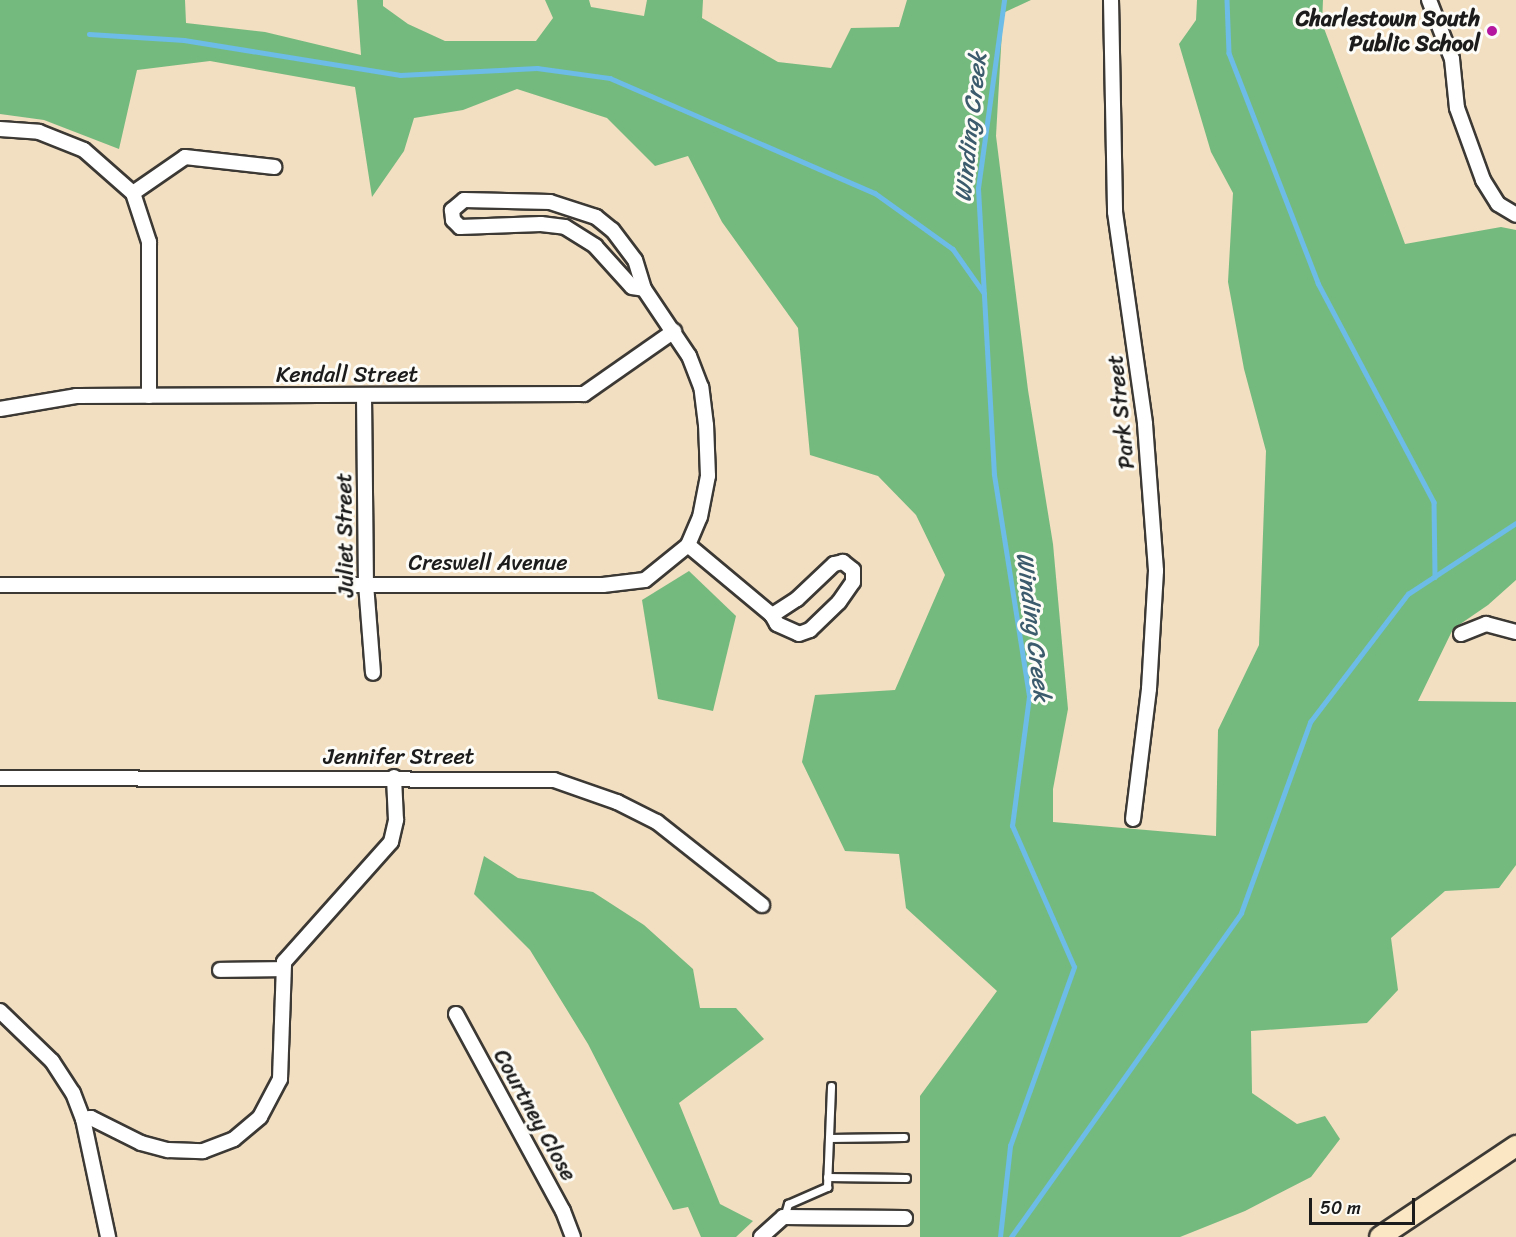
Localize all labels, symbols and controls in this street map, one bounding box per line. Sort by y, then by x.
place label: Charlestown South Public School [1296,5,1480,56]
marker: Charlestown South Public School [1485,24,1499,38]
water label: Winding Creek [949,50,993,204]
street label: Park Street [1102,354,1140,470]
street label: Kendall Street [276,362,418,388]
street label: Juliet Street [331,473,359,597]
street label: Creswell Avenue [408,550,568,576]
water label: Winding Creek [1010,550,1056,704]
street label: Jennifer Street [324,744,474,770]
street label: Courtney Close [488,1044,582,1186]
scale bar [1312,1186,1418,1224]
text: 50 m [1320,1192,1361,1224]

